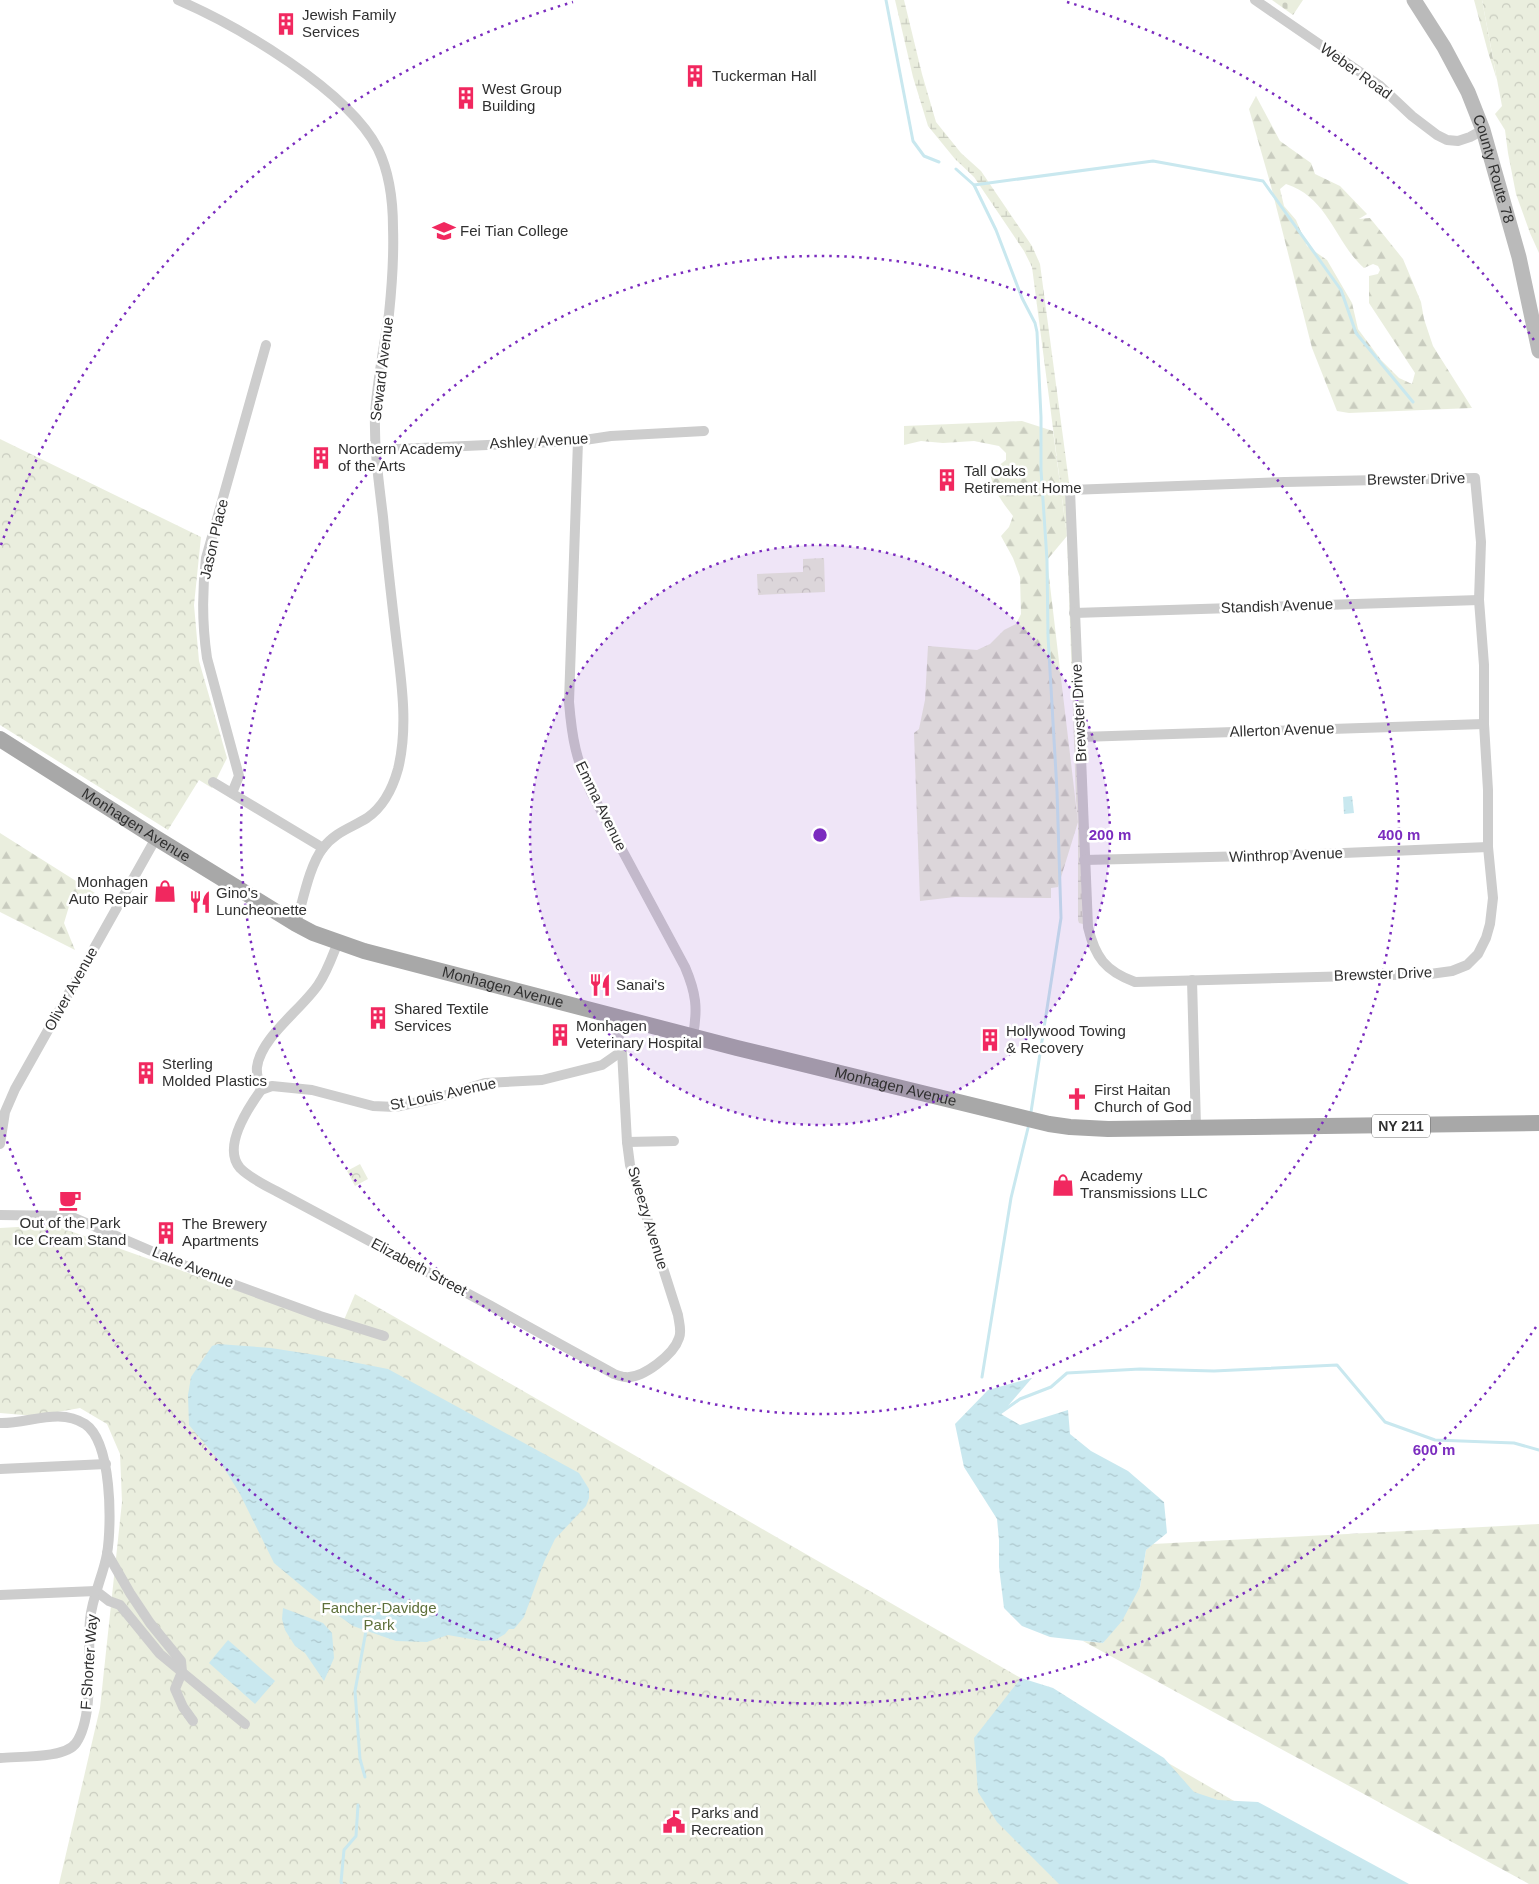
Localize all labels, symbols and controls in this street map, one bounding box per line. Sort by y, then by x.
place label: Jewish Family Services [302,6,397,40]
building icon: Jewish Family Services [273,11,299,37]
street label: Weber Road [1317,39,1395,102]
building icon: Tuckerman Hall [682,63,708,89]
place label: Tuckerman Hall [712,67,816,84]
place label: West Group Building [482,80,562,114]
building icon: West Group Building [453,85,479,111]
street label: County Route 78 [1470,112,1518,225]
school or university icon: Fei Tian College [431,218,457,244]
place label: Fei Tian College [460,222,568,239]
street label: Seward Avenue [367,316,396,422]
street label: Ashley Avenue [489,429,589,452]
place label: Northern Academy of the Arts [338,440,463,474]
building icon: Northern Academy of the Arts [308,445,334,471]
place label: Tall Oaks Retirement Home [964,462,1082,496]
building icon: Tall Oaks Retirement Home [934,467,960,493]
street label: Brewster Drive [1367,469,1465,488]
street label: Jason Place [196,497,231,581]
street label: Standish Avenue [1221,595,1333,616]
street label: Brewster Drive [1067,663,1090,763]
street label: Allerton Avenue [1229,719,1335,740]
street label: Emma Avenue [572,758,630,853]
street label: Monhagen Avenue [79,784,194,865]
centre of rings [811,826,829,844]
text: 200 m [1089,826,1131,843]
text: 400 m [1378,826,1420,843]
street label: Winthrop Avenue [1229,844,1343,865]
place label: Monhagen Auto Repair [69,873,148,907]
shop icon: Monhagen Auto Repair [152,878,178,904]
place label: Gino's Luncheonette [216,884,307,918]
restaurant icon: Gino's Luncheonette [187,889,213,915]
street label: Oliver Avenue [41,944,101,1034]
street label: Monhagen Avenue [441,963,566,1011]
street label: Brewster Drive [1334,963,1432,984]
restaurant icon: Sanai's [587,972,613,998]
place label: Sanai's [616,976,665,993]
place label: Shared Textile Services [394,1000,489,1034]
building icon: Shared Textile Services [365,1005,391,1031]
place label: Monhagen Veterinary Hospital [576,1017,702,1051]
building icon: Monhagen Veterinary Hospital [547,1022,573,1048]
place label: Hollywood Towing & Recovery [1006,1022,1126,1056]
building icon: Hollywood Towing & Recovery [977,1027,1003,1053]
place label: Sterling Molded Plastics [162,1055,267,1089]
building icon: Sterling Molded Plastics [133,1060,159,1086]
street label: Monhagen Avenue [833,1063,958,1109]
street label: St Louis Avenue [388,1074,498,1113]
place label: First Haitan Church of God [1094,1081,1192,1115]
church icon: First Haitan Church of God [1064,1086,1090,1112]
road number: NY 211 [1372,1114,1430,1138]
street label: Sweezy Avenue [625,1164,672,1271]
place label: Academy Transmissions LLC [1080,1167,1208,1201]
shop icon: Academy Transmissions LLC [1050,1172,1076,1198]
cafe icon: Out of the Park Ice Cream Stand [57,1187,83,1213]
place label: Out of the Park Ice Cream Stand [14,1214,126,1248]
place label: The Brewery Apartments [182,1215,268,1249]
building icon: The Brewery Apartments [153,1220,179,1246]
street label: Elizabeth Street [368,1234,471,1299]
street label: Lake Avenue [150,1242,236,1291]
text: 600 m [1413,1441,1455,1458]
park label: Fancher-Davidge Park [321,1599,437,1633]
street label: F Shorter Way [77,1613,100,1711]
place label: Parks and Recreation [691,1804,764,1838]
public building icon: Parks and Recreation [661,1809,687,1835]

